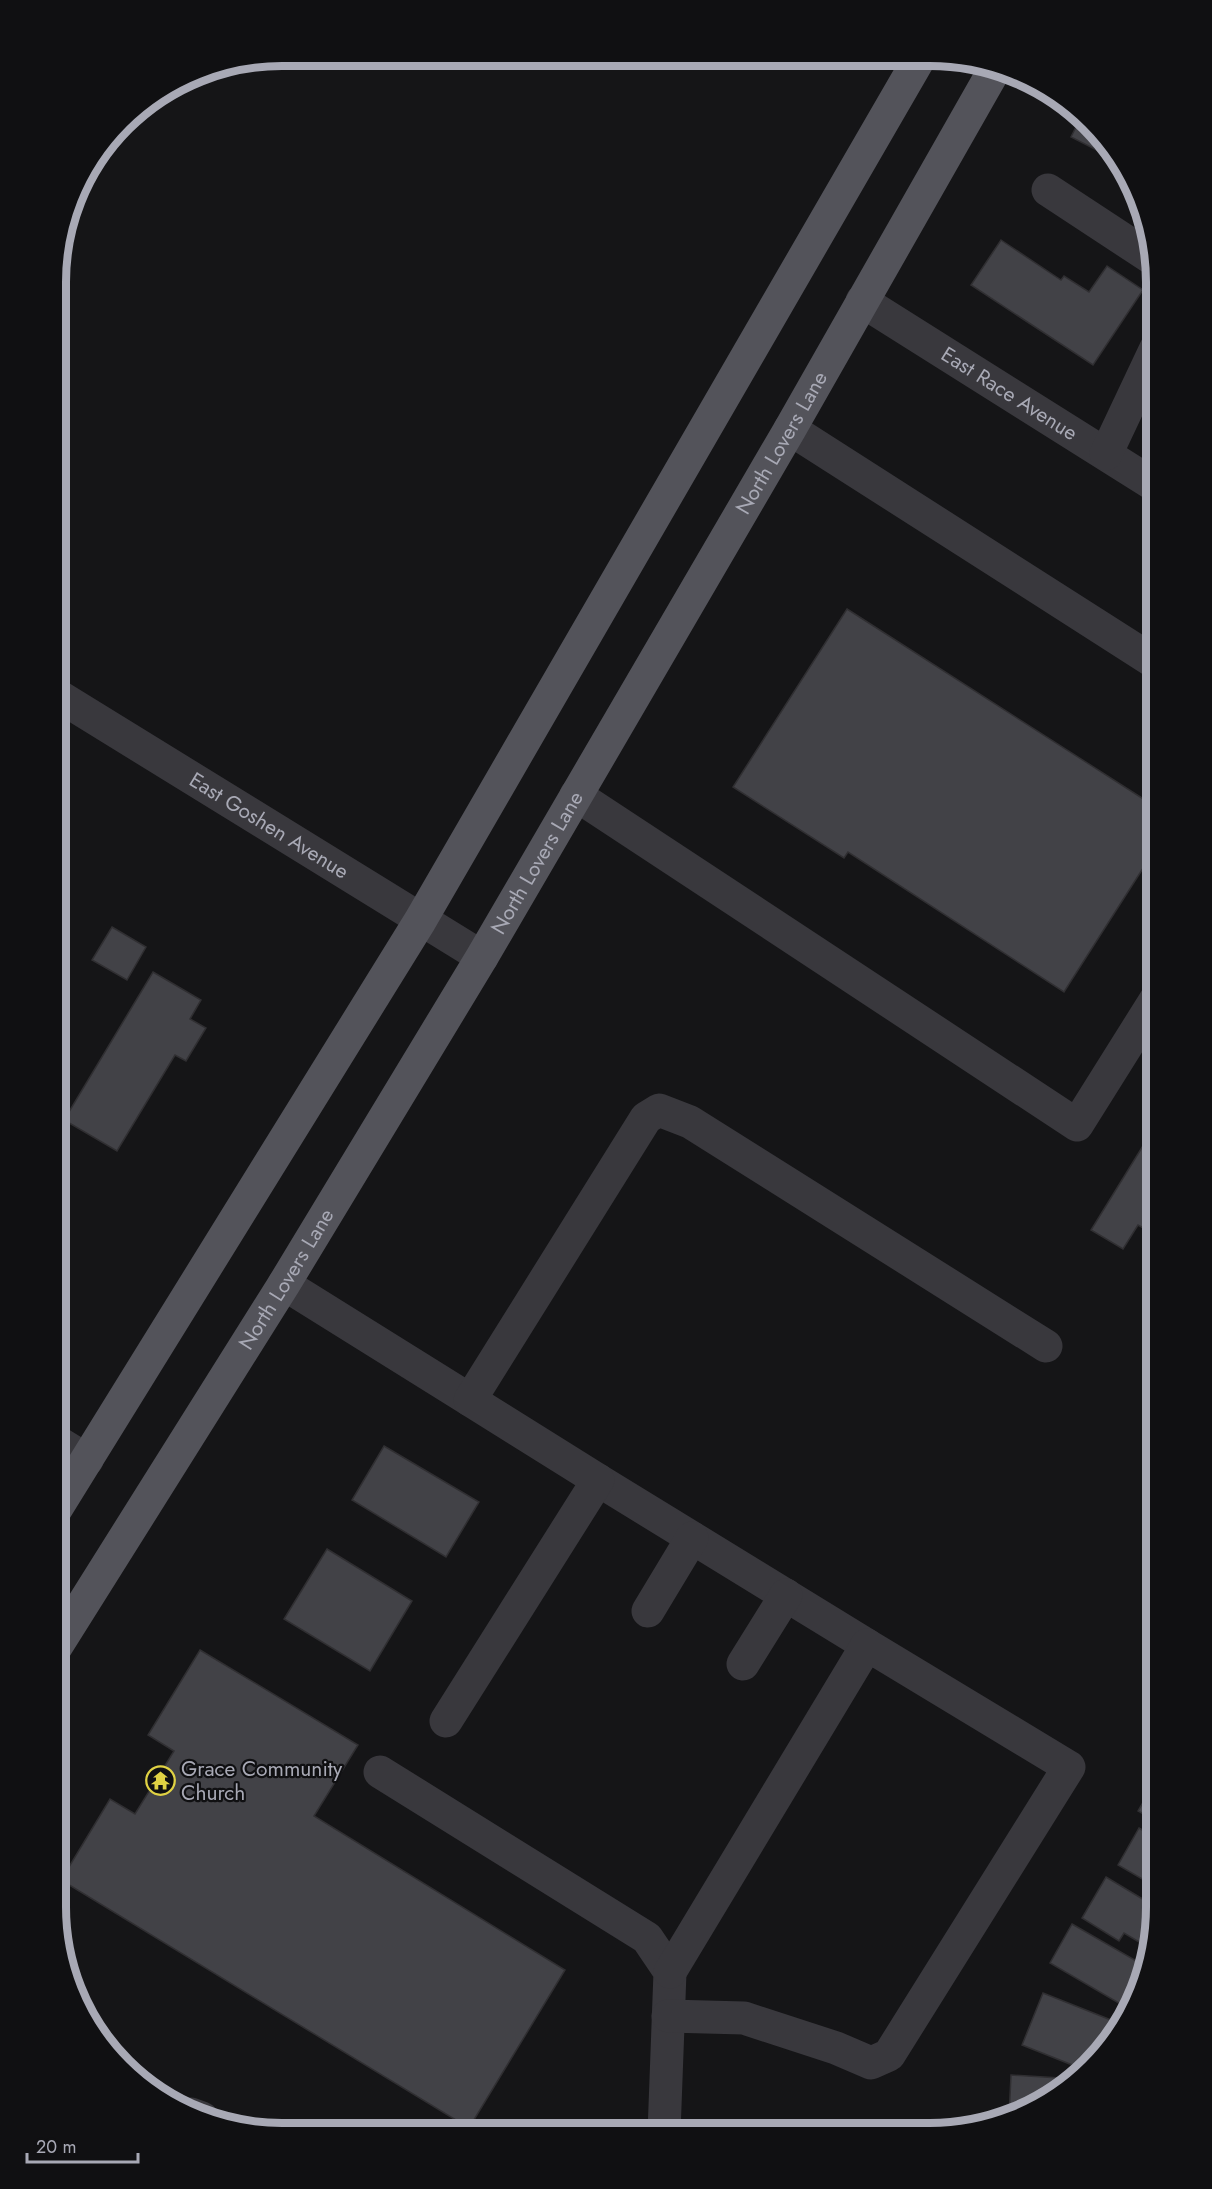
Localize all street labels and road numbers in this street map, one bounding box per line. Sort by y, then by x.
street label: East Race Avenue [935,339,1083,448]
street label: North Lovers Lane [728,365,835,520]
street label: East Goshen Avenue [183,765,355,886]
street label: North Lovers Lane [483,785,591,940]
street label: North Lovers Lane [231,1203,341,1356]

